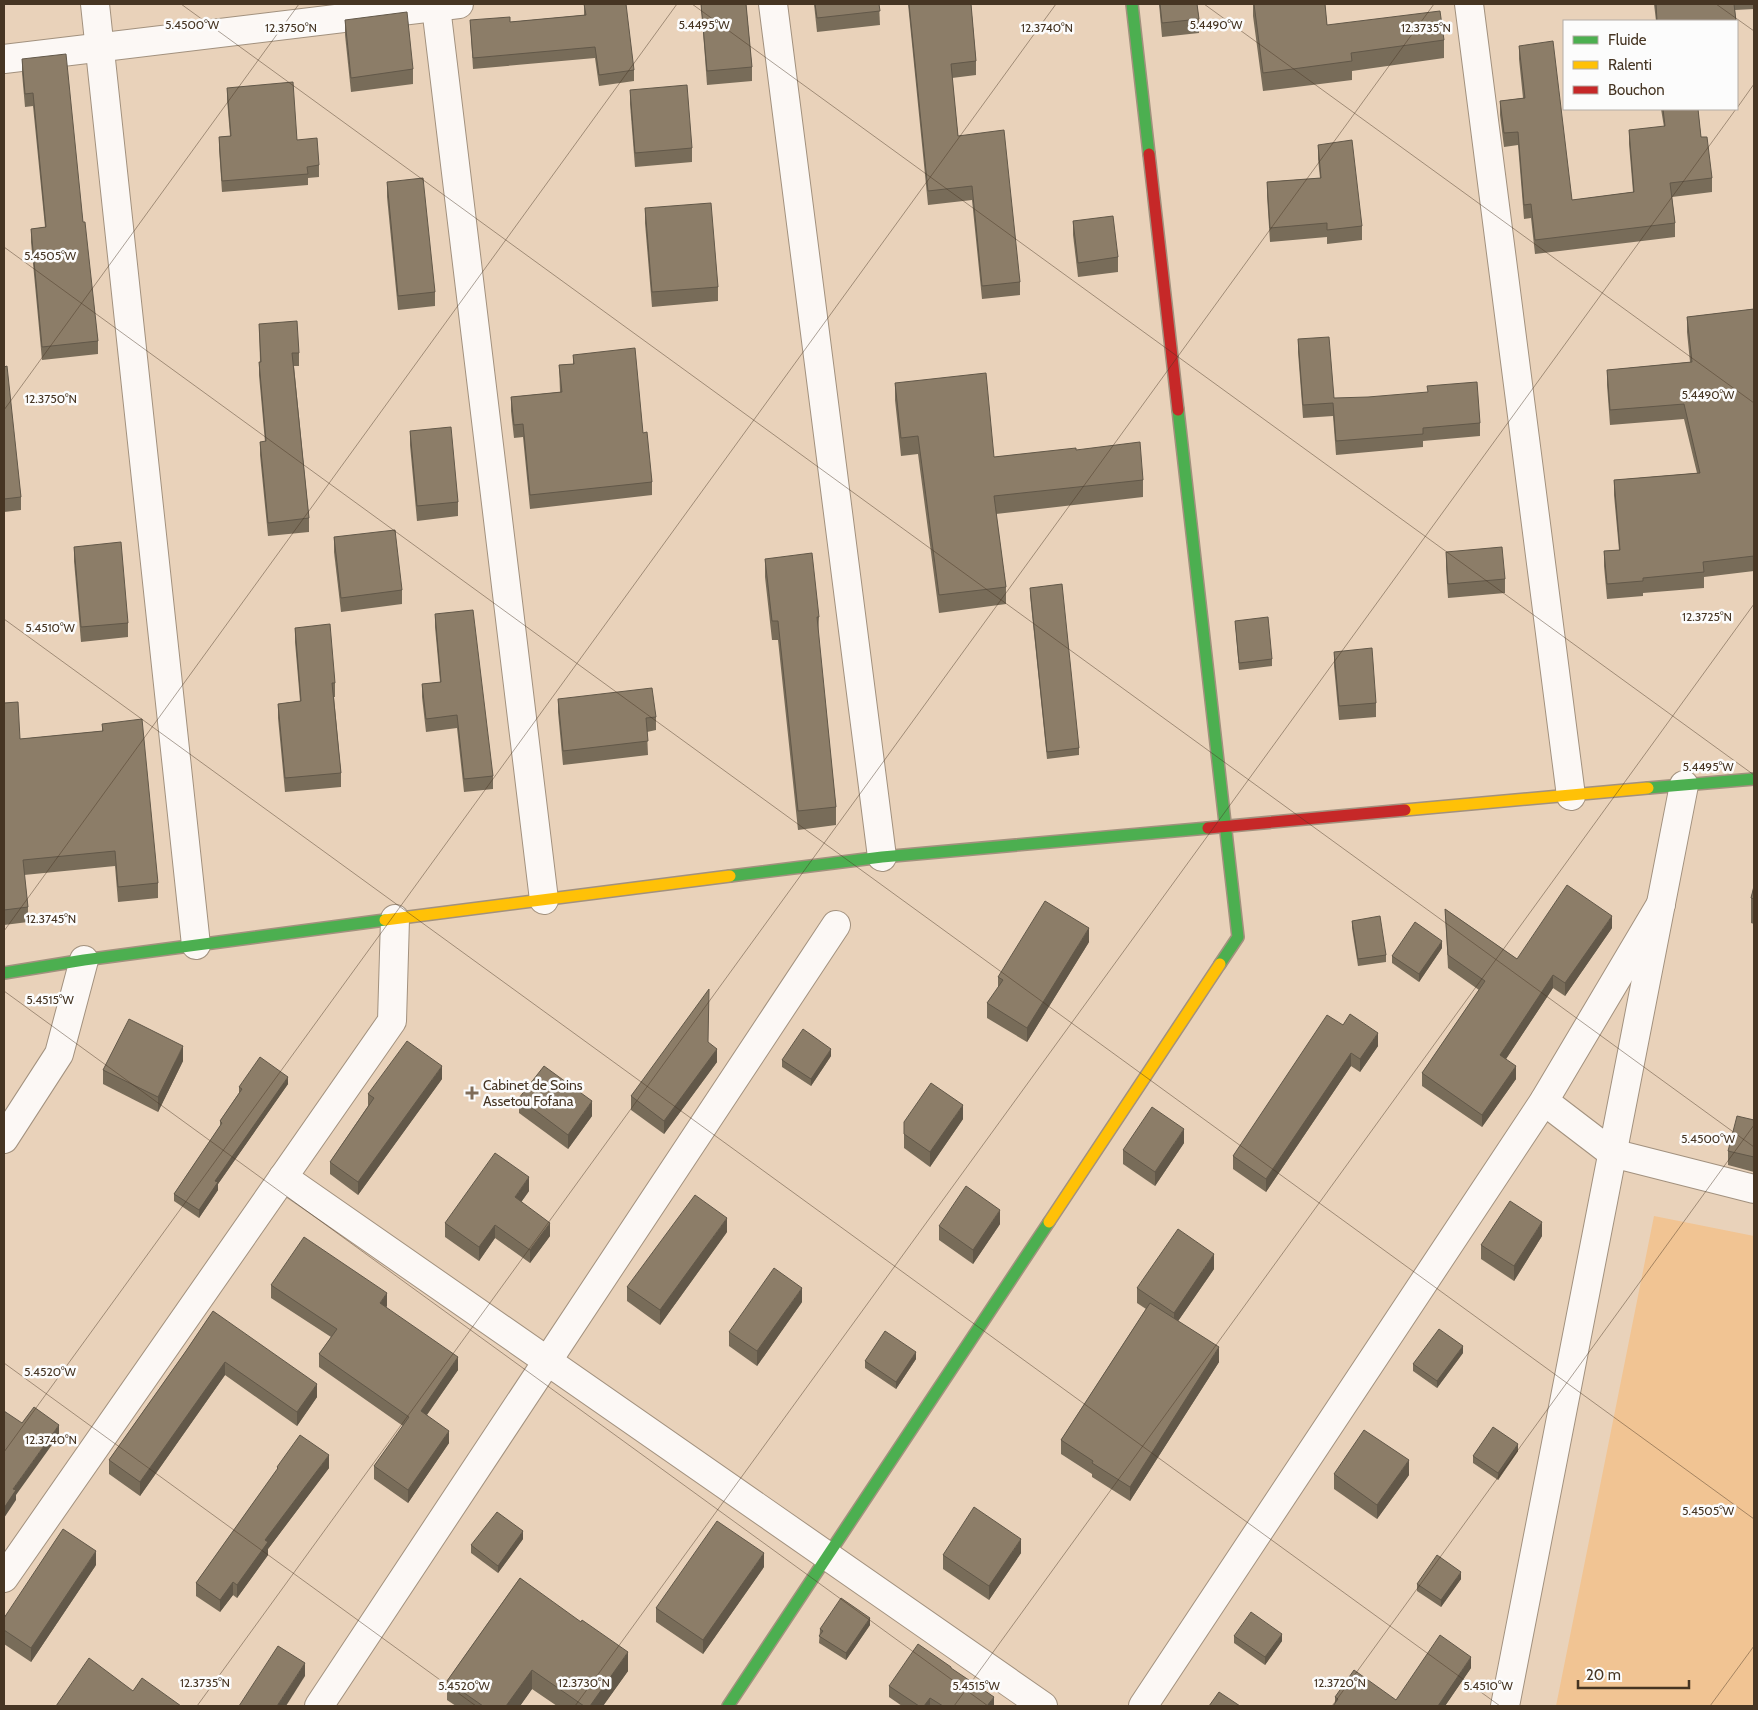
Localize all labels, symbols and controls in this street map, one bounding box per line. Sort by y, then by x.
text: 5.4500°W [165,17,220,32]
text: 5.4495°W [678,17,730,32]
text: 5.4490°W [1190,17,1243,32]
text: 12.3750°N [265,20,317,35]
text: 12.3740°N [1021,20,1073,35]
text: 12.3735°N [1401,20,1451,35]
legend [1563,20,1738,110]
text: Fluide [1608,31,1647,49]
text: Ralenti [1608,56,1652,74]
text: Bouchon [1608,81,1665,99]
text: 5.4505°W [24,248,77,263]
text: 5.4490°W [1682,387,1735,402]
text: 12.3750°N [25,391,77,406]
text: 12.3725°N [1682,609,1732,624]
text: 5.4510°W [25,620,75,635]
text: 5.4495°W [1682,759,1734,774]
text: 12.3745°N [26,911,76,926]
text: 5.4515°W [26,992,74,1007]
place label: Cabinet de Soins Assetou Fofana [483,1076,583,1110]
marker: Cabinet de Soins Assetou Fofana [465,1086,479,1100]
text: 5.4500°W [1681,1131,1736,1146]
text: 5.4520°W [24,1364,77,1379]
text: 12.3740°N [25,1432,77,1447]
text: 5.4505°W [1682,1503,1735,1518]
scale bar [1578,1658,1689,1690]
text: 20 m [1586,1666,1621,1684]
text: 12.3735°N [180,1675,230,1690]
text: 12.3730°N [558,1675,610,1690]
text: 12.3720°N [1314,1675,1366,1690]
text: 5.4520°W [438,1678,491,1693]
text: 5.4515°W [952,1678,1000,1693]
text: 5.4510°W [1463,1678,1513,1693]

